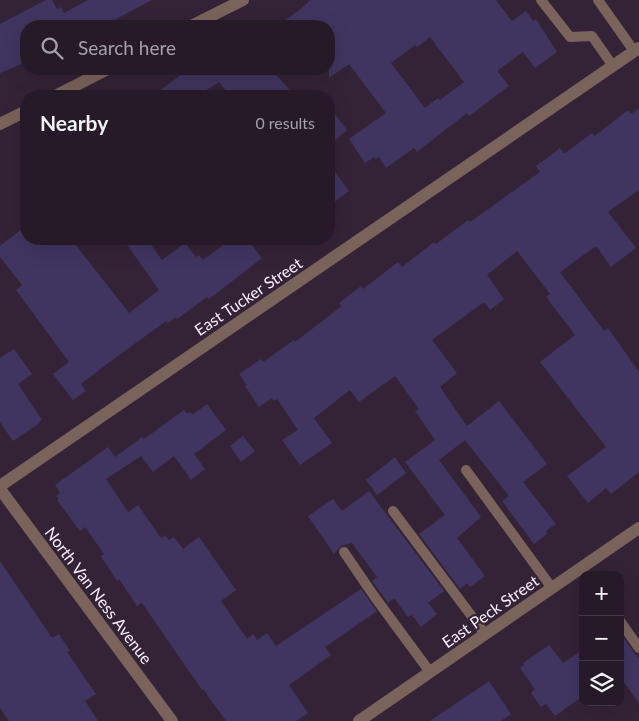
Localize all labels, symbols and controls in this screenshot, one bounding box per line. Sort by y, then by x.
search box [20,20,335,75]
icon: search [38,34,66,62]
text: Search here [78,36,176,59]
text: Nearby [40,110,108,135]
text: 0 results [255,113,315,132]
street label: East Tucker Street [191,253,306,339]
street label: North Van Ness Avenue [41,523,157,667]
street label: East Peck Street [438,571,542,651]
map controls [579,571,624,706]
button: + [579,571,624,616]
button: − [579,616,624,661]
button: layers [579,661,624,706]

